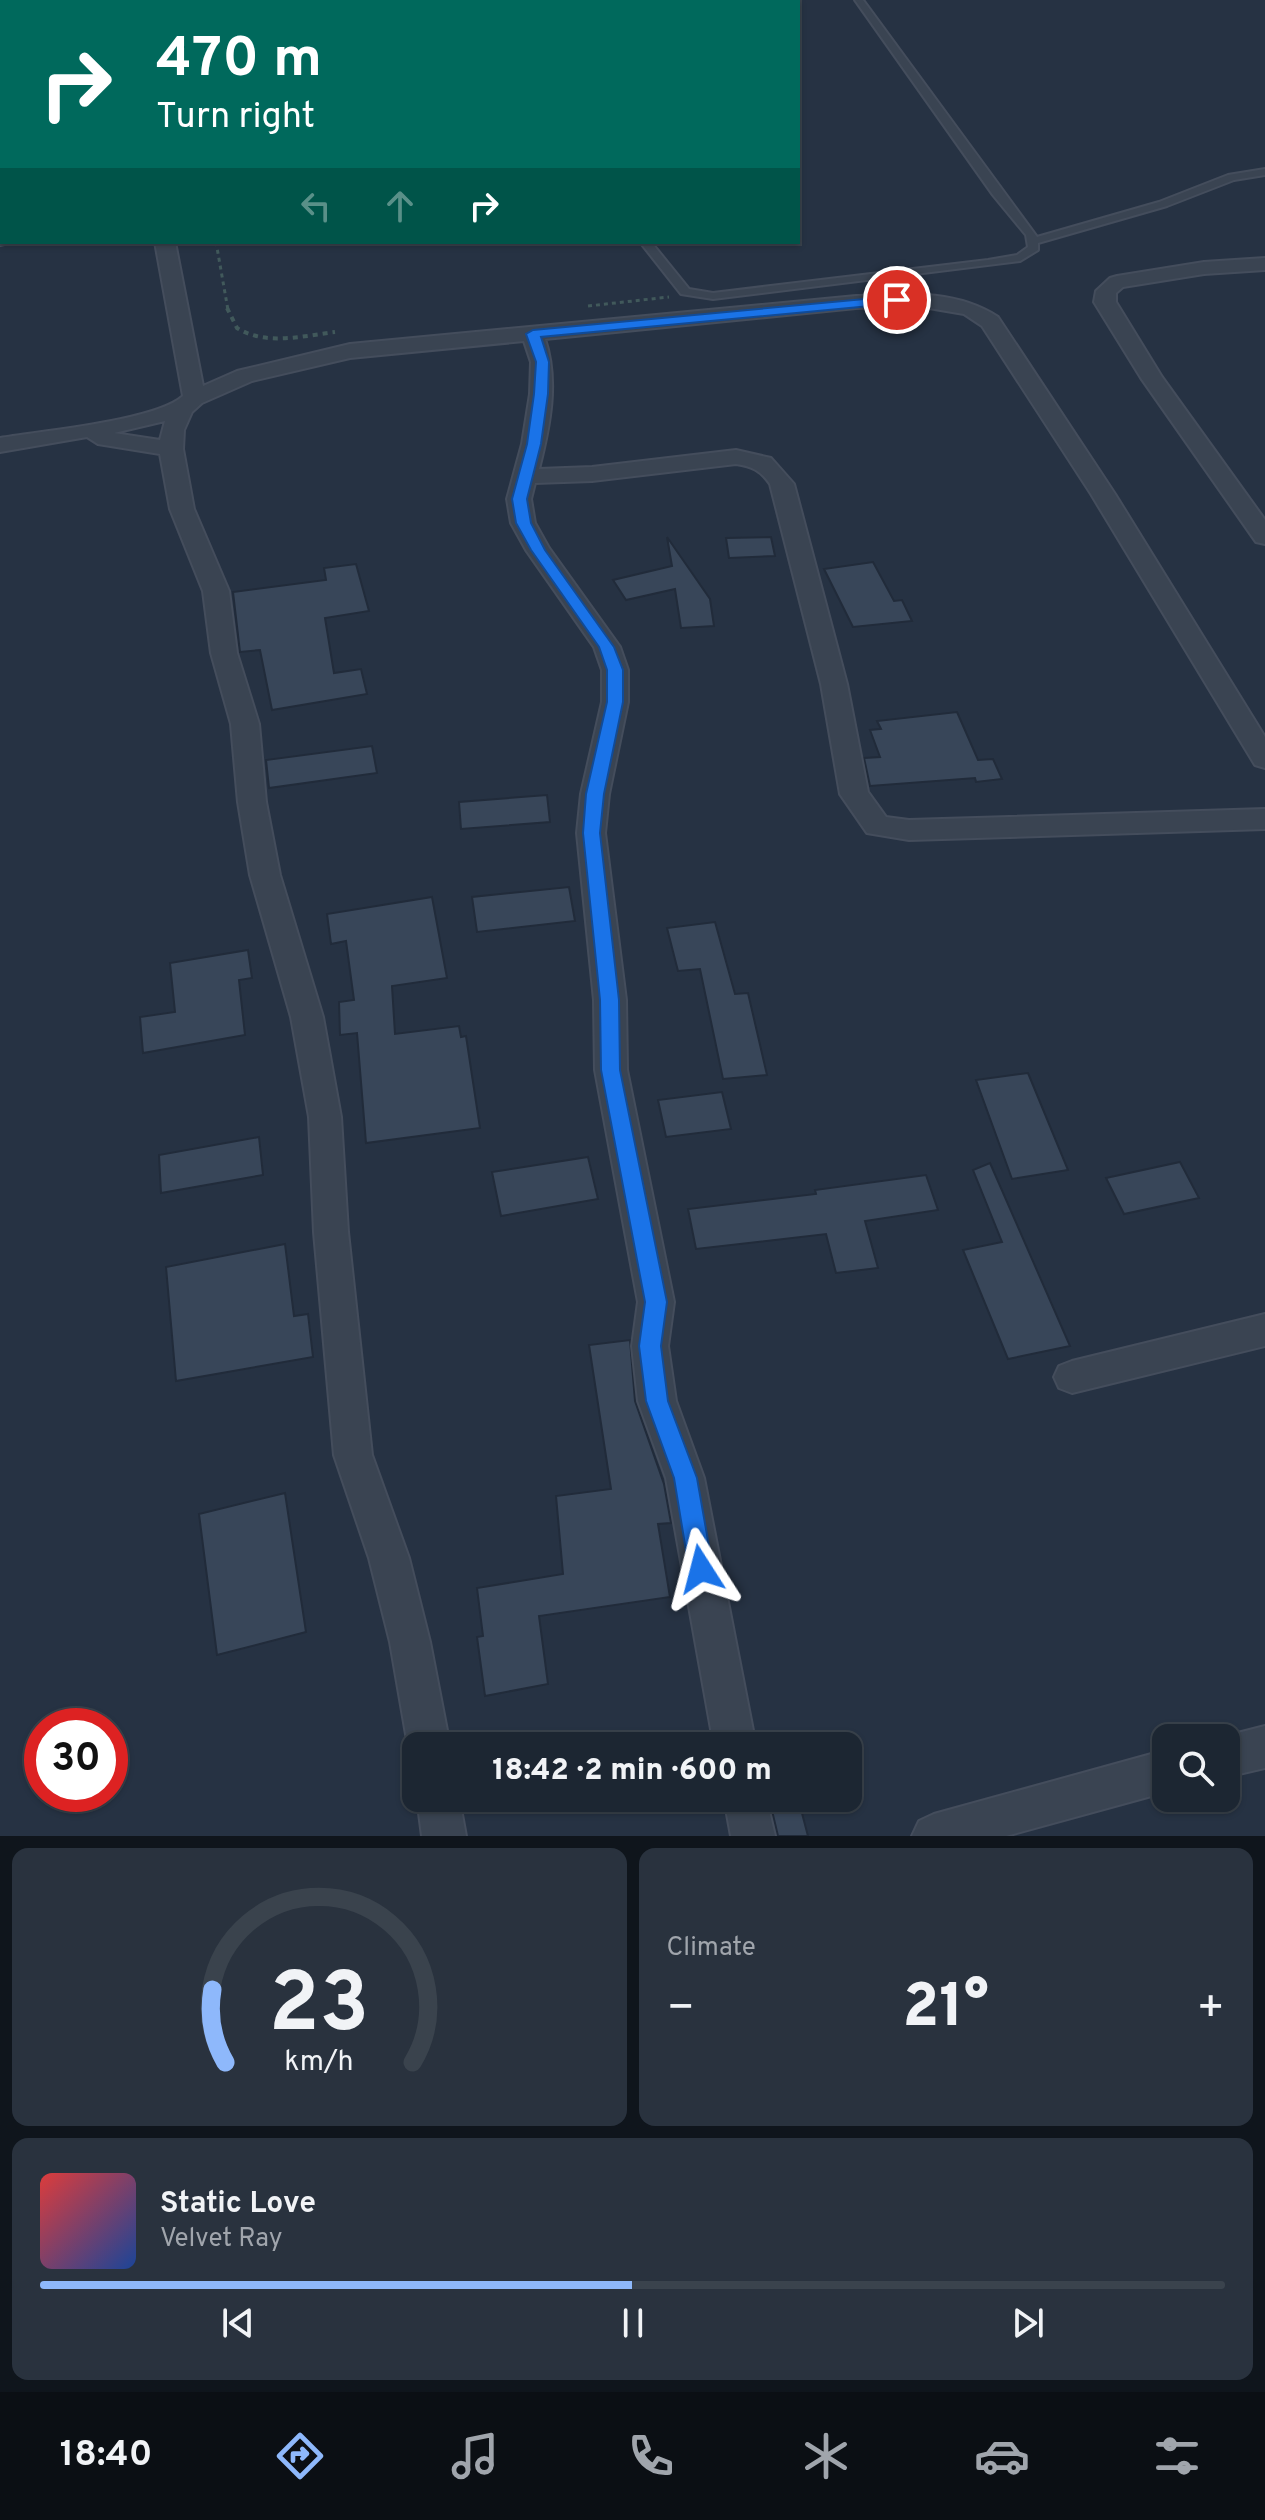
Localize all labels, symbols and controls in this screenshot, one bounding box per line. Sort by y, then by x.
text: 470 m [156,26,322,96]
icon: right [24,32,128,136]
text: Turn right [156,95,315,141]
icon: left [294,184,338,228]
icon: ahead [378,184,422,228]
icon: right [462,184,506,228]
pin [863,266,931,334]
icon: arrive [875,278,919,322]
position arrow [659,1527,743,1611]
speed limit sign: 30 [24,1708,128,1812]
map controls [1152,1724,1240,1812]
button: search [1152,1724,1240,1812]
text: 18:42 · 2 min · 600 m [492,1753,772,1790]
text: Climate [667,1932,756,1965]
text: 23 [269,1956,370,2061]
text: 21° [903,1972,989,2048]
text: − [667,1982,695,2038]
text: + [1197,1982,1225,2038]
text: km/h [285,2045,354,2081]
text: Static Love [160,2186,316,2223]
text: Velvet Ray [160,2223,283,2256]
icon: previous [216,2301,260,2345]
icon: pause [611,2301,655,2345]
icon: next [1006,2301,1050,2345]
icon: directions [272,2428,328,2484]
icon: music [447,2428,503,2484]
icon: phone [623,2428,679,2484]
icon: climate [798,2428,854,2484]
icon: car [974,2428,1030,2484]
icon: filters [1149,2428,1205,2484]
text: 18:40 [60,2433,152,2479]

